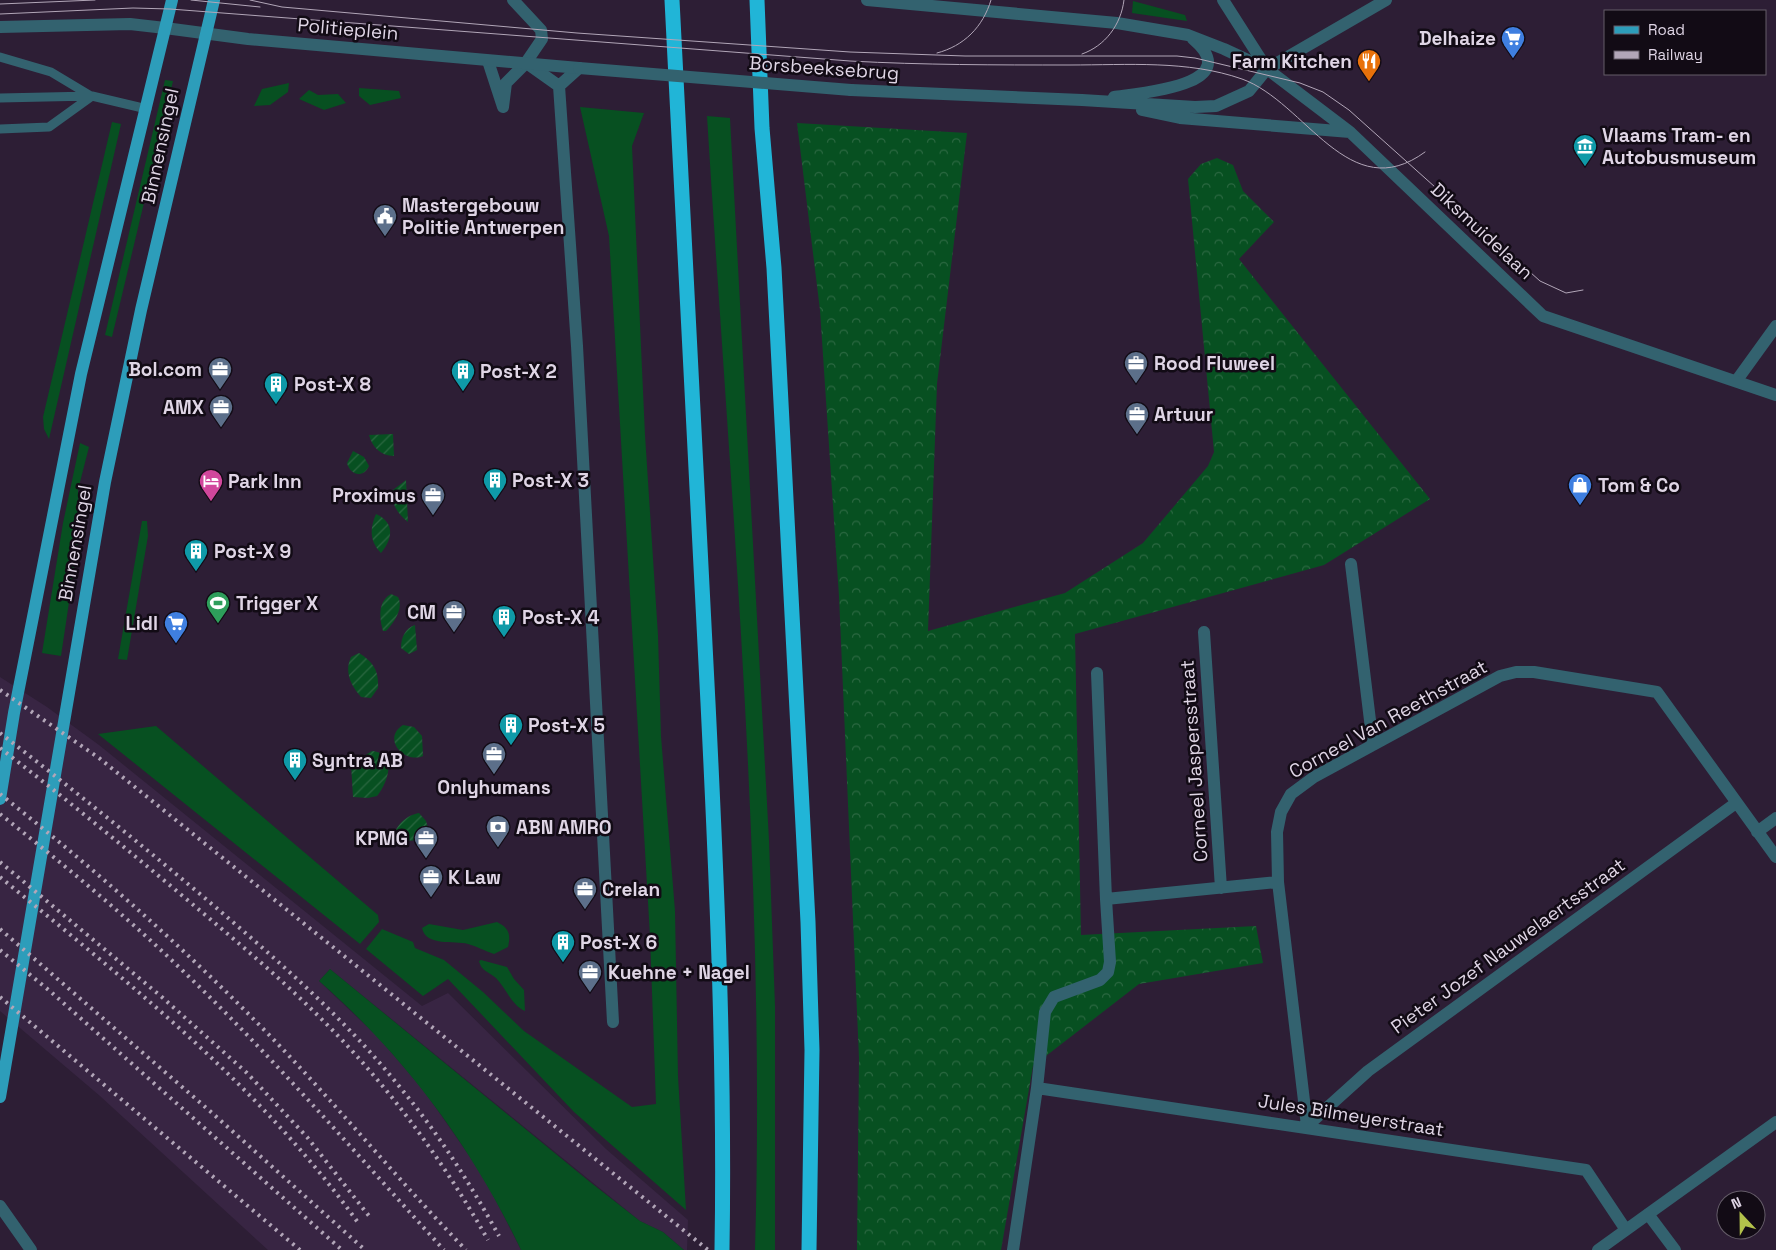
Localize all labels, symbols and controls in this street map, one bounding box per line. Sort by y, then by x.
legend [1604,10,1766,75]
street label: Politieplein [296,12,400,46]
text: Road [1648,20,1685,39]
supermarket icon: Delhaize [1500,25,1526,59]
place label: Delhaize [1419,26,1496,51]
text: Railway [1648,45,1703,64]
restaurant icon: Farm Kitchen [1356,48,1382,82]
place label: Farm Kitchen [1232,49,1352,74]
street label: Borsbeeksebrug [748,50,900,86]
street label: Binnensingel [136,86,184,206]
place label: Vlaams Tram- en Autobusmuseum [1602,123,1756,170]
museum icon: Vlaams Tram- en Autobusmuseum [1572,133,1598,167]
street label: Diksmuidelaan [1425,177,1539,285]
place label: Mastergebouw Politie Antwerpen [402,193,565,240]
public building icon: Mastergebouw Politie Antwerpen [372,203,398,237]
office icon: Rood Fluweel [1123,350,1149,384]
place label: Rood Fluweel [1154,351,1275,376]
office icon: Bol.com [207,356,233,390]
place label: Bol.com [128,357,202,382]
building icon: Post-X 2 [450,358,476,392]
place label: Post-X 2 [480,359,557,384]
building icon: Post-X 8 [263,371,289,405]
place label: Post-X 8 [294,372,371,397]
office icon: AMX [208,394,234,428]
place label: AMX [163,395,204,420]
office icon: Artuur [1124,401,1150,435]
place label: Artuur [1154,402,1213,427]
building icon: Post-X 3 [482,467,508,501]
hotel icon: Park Inn [198,468,224,502]
place label: Post-X 3 [512,468,589,493]
place label: Park Inn [228,469,302,494]
shop icon: Tom & Co [1567,472,1593,506]
place label: Tom & Co [1598,473,1680,498]
office icon: Proximus [420,482,446,516]
street label: Binnensingel [52,483,98,603]
place label: Proximus [332,483,416,508]
building icon: Post-X 9 [183,538,209,572]
place label: Post-X 9 [214,539,291,564]
sports icon: Trigger X [205,590,231,624]
place label: Trigger X [236,591,318,616]
office icon: CM [441,599,467,633]
place label: CM [407,600,436,625]
building icon: Post-X 4 [491,604,517,638]
place label: Post-X 4 [522,605,600,630]
supermarket icon: Lidl [163,610,189,644]
place label: Lidl [125,611,158,636]
street label: Corneel Van Reethstraat [1284,654,1492,784]
street label: Corneel Jaspersstraat [1174,659,1214,863]
building icon: Post-X 5 [498,712,524,746]
place label: Post-X 5 [528,713,605,738]
office icon: Onlyhumans [481,741,507,775]
building icon: Syntra AB [282,747,308,781]
place label: Syntra AB [312,748,403,773]
place label: Onlyhumans [437,775,551,800]
bank icon: ABN AMRO [485,814,511,848]
place label: ABN AMRO [516,815,612,840]
office icon: KPMG [413,825,439,859]
place label: KPMG [355,826,408,851]
street label: Pieter Jozef Nauwelaertsstraat [1386,853,1630,1039]
office icon: K Law [418,864,444,898]
place label: K Law [448,865,501,890]
office icon: Crelan [572,876,598,910]
place label: Crelan [602,877,660,902]
building icon: Post-X 6 [550,929,576,963]
place label: Post-X 6 [580,930,657,955]
office icon: Kuehne + Nagel [577,959,603,993]
place label: Kuehne + Nagel [608,960,750,985]
street label: Jules Bilmeyerstraat [1256,1088,1446,1142]
north arrow [1716,1190,1766,1240]
text: N [1728,1193,1744,1213]

